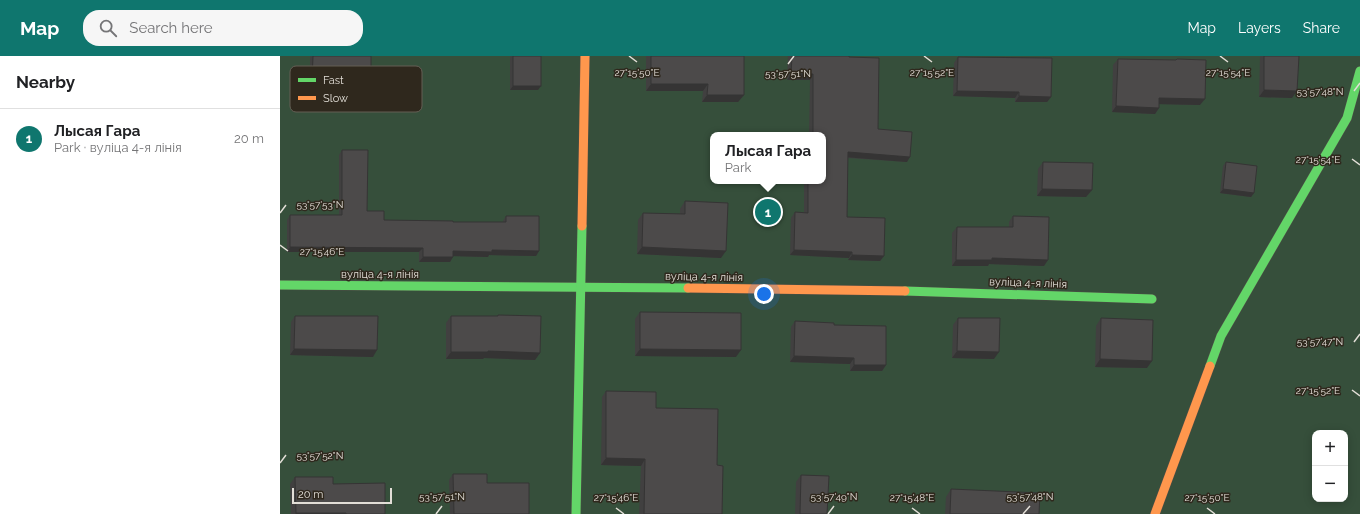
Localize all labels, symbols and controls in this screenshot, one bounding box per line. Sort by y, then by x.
search box [83,10,363,46]
text: Map [20,17,59,39]
icon: search [97,17,119,39]
text: Search here [129,19,213,37]
text: Map [1188,20,1216,36]
text: Layers [1238,20,1281,36]
text: Share [1303,20,1340,36]
legend [290,66,422,112]
text: 27°15'50"E [614,67,660,78]
text: 27°15'52"E [910,67,954,78]
text: 27°15'54"E [1206,67,1250,78]
text: 53°57'51"N [765,68,811,79]
text: Nearby [16,72,75,92]
text: Fast [323,74,344,87]
text: 53°57'48"N [1296,86,1344,97]
text: Slow [323,92,348,105]
text: Лысая Гара [54,122,140,140]
text: 1 [26,131,32,146]
text: 20 m [234,131,264,146]
popup [710,132,826,184]
text: Park · вуліца 4-я лінія [54,140,182,155]
text: Лысая Гара [725,142,811,160]
text: 27°15'54"E [1296,154,1340,165]
text: Park [725,160,751,175]
pin: 1 [755,197,781,227]
text: 53°57'53"N [297,199,343,210]
text: 27°15'46"E [300,246,344,257]
street label: вуліца 4-я лінія [341,268,419,281]
street label: вуліца 4-я лінія [665,270,743,284]
street label: вуліца 4-я лінія [989,275,1067,291]
your location [754,284,774,304]
text: 53°57'47"N [1297,336,1343,347]
text: 27°15'52"E [1296,385,1340,396]
map controls [1312,430,1348,502]
button: + [1312,430,1348,466]
text: 53°57'52"N [297,450,343,461]
button: − [1312,466,1348,502]
scale bar [292,486,392,505]
text: 20 m [298,488,323,501]
text: 53°57'51"N [419,491,465,502]
text: 53°57'49"N [811,491,857,502]
text: 53°57'48"N [1006,491,1054,502]
text: 27°15'46"E [594,492,638,503]
text: 27°15'48"E [890,492,934,503]
text: 27°15'50"E [1184,492,1230,503]

